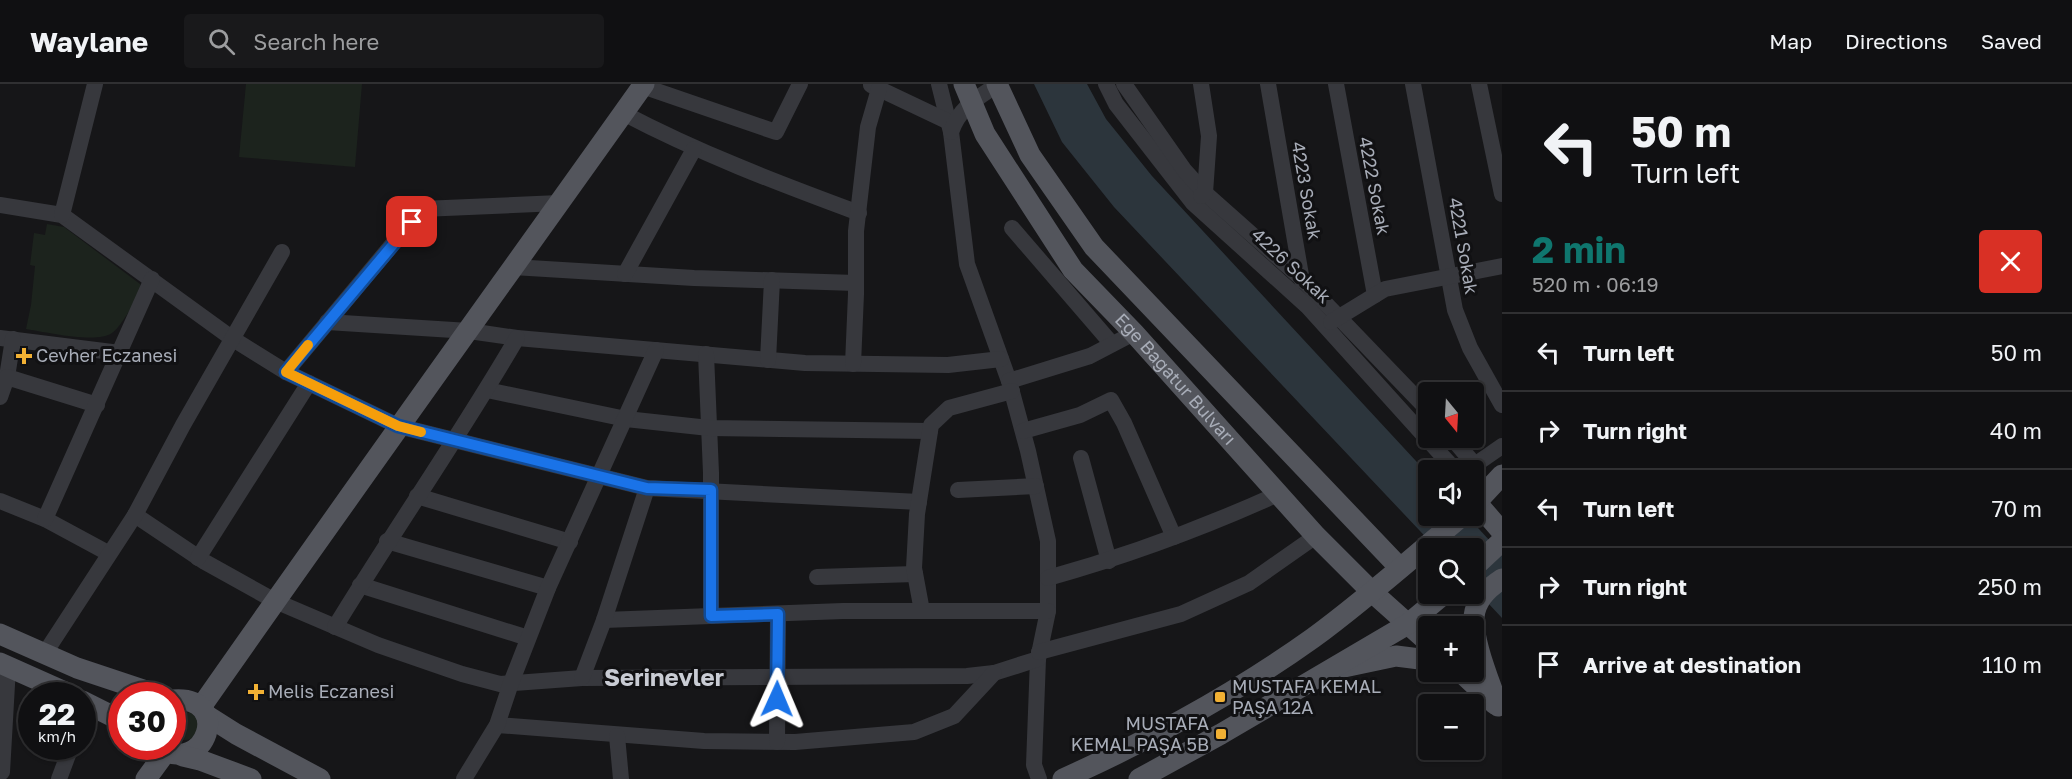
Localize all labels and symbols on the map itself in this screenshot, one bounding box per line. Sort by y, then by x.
street label: 4222 Sokak [1355,135,1395,237]
street label: 4223 Sokak [1288,140,1326,242]
pin [386,196,437,247]
street label: 4221 Sokak [1445,196,1483,296]
street label: 4226 Sokak [1248,223,1336,307]
street label: Ege Bağatur Bulvarı [1111,308,1241,449]
place label: Cevher Eczanesi [36,344,177,366]
marker: Cevher Eczanesi [17,349,31,363]
north arrow [1418,382,1484,448]
district label: Serinevler [604,662,724,691]
position arrow [745,667,809,731]
place label: MUSTAFA KEMAL PAŞA 12A [1232,675,1381,718]
place label: Melis Eczanesi [268,680,394,702]
speed limit sign: 30 [108,682,186,760]
marker: Melis Eczanesi [249,685,263,699]
marker: MUSTAFA KEMAL PAŞA 12A [1213,690,1227,704]
place label: MUSTAFA KEMAL PAŞA 5B [1071,712,1209,755]
marker: MUSTAFA KEMAL PAŞA 5B [1214,727,1228,741]

